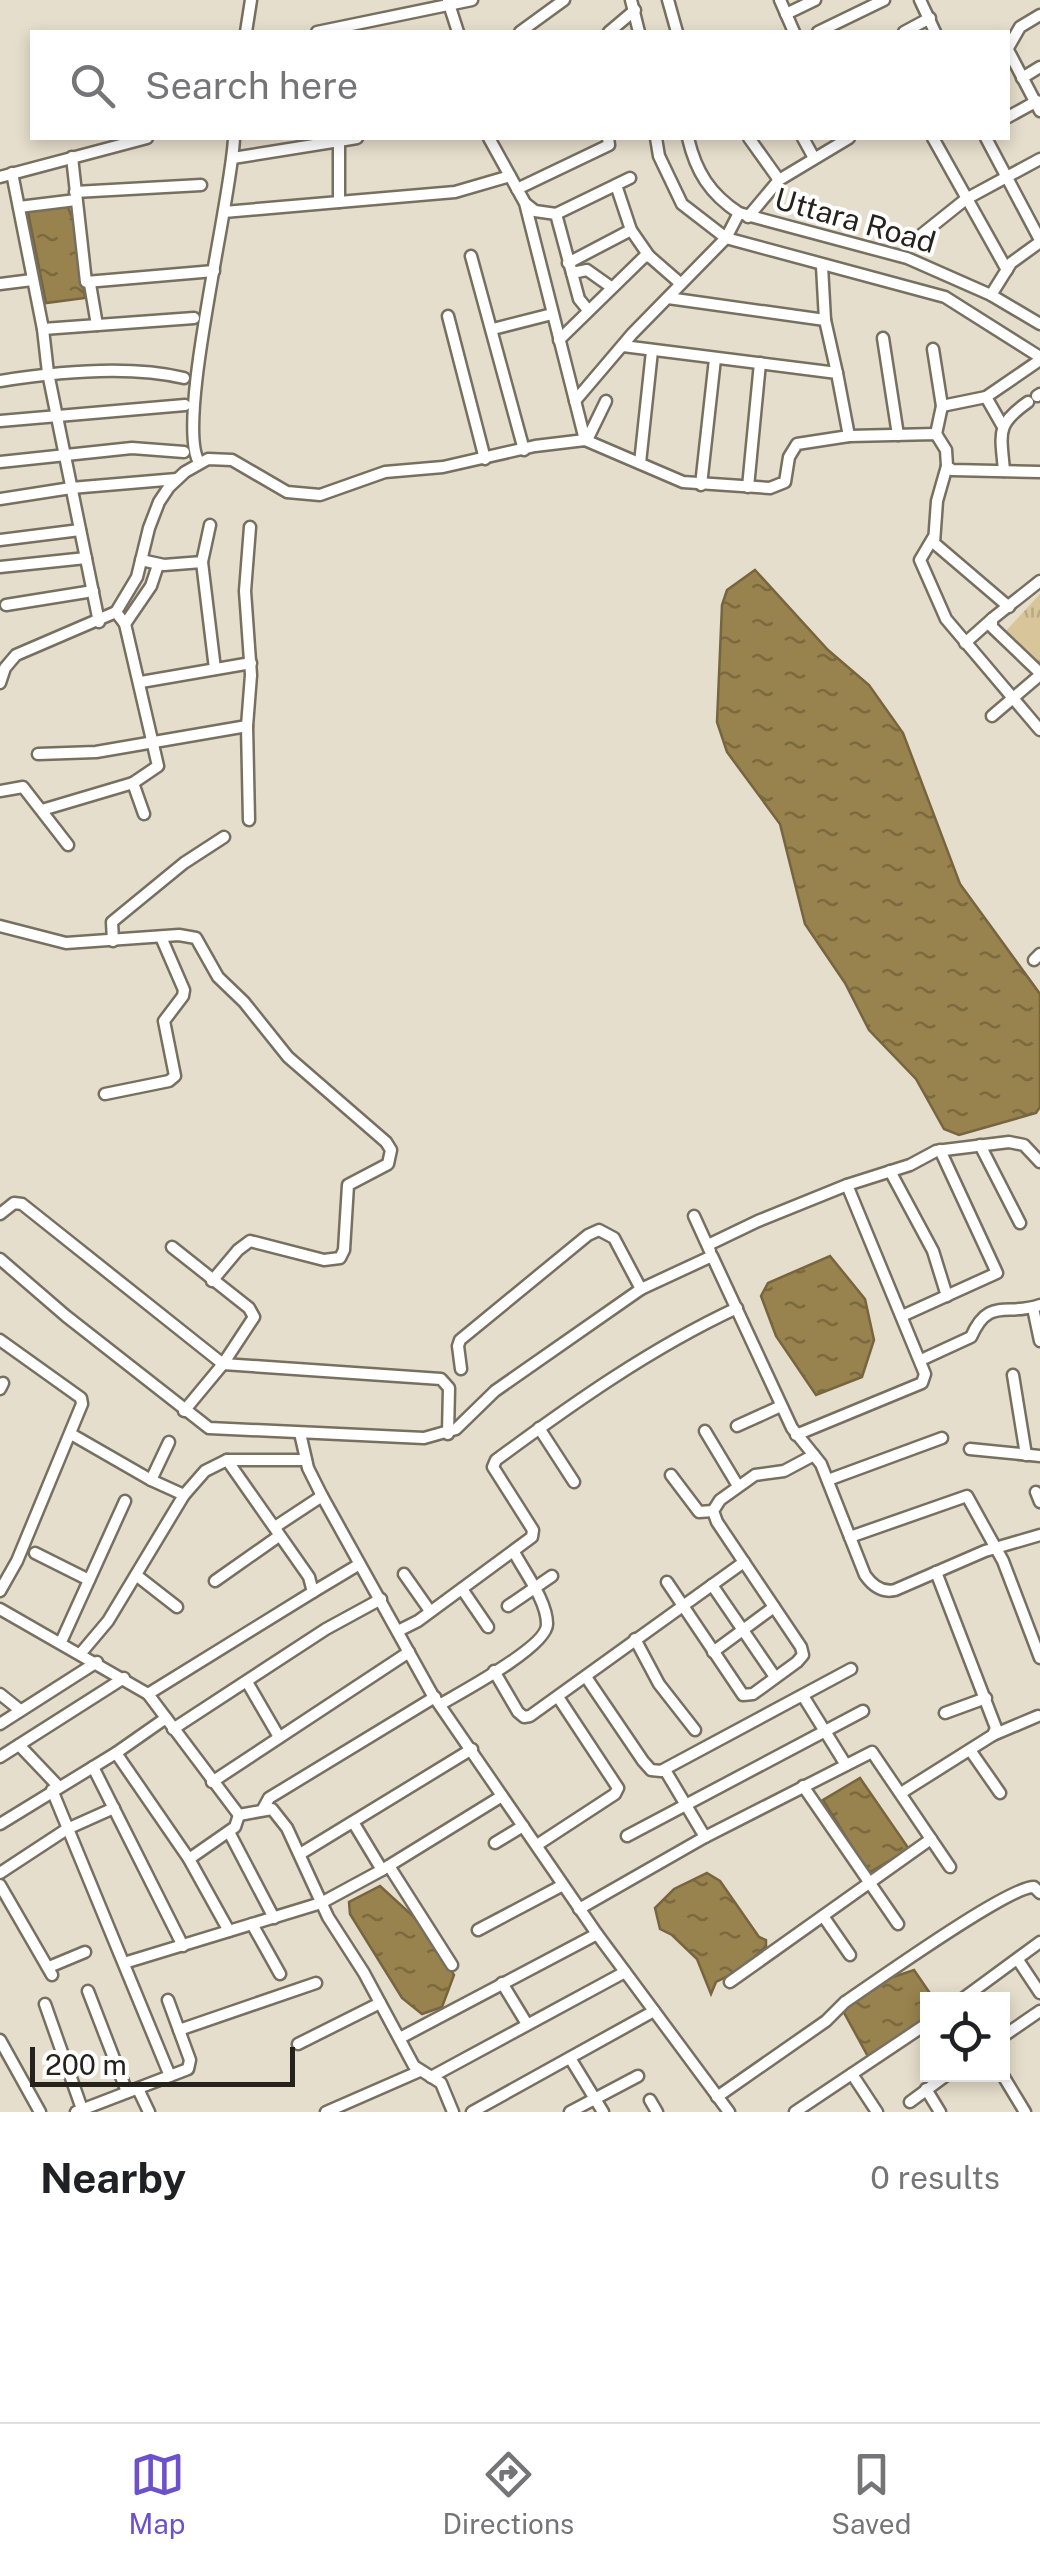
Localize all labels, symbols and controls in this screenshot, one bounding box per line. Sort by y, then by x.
search box [30,30,1010,140]
icon: search [65,58,120,113]
text: Search here [145,63,358,108]
street label: Uttara Road [771,180,940,260]
map controls [920,1992,1010,2082]
button: locate [920,1992,1010,2082]
scale bar [30,2042,295,2086]
text: 200 m [45,2048,127,2081]
text: Nearby [40,2153,186,2202]
text: 0 results [870,2159,1000,2196]
tab: Map [129,2447,185,2540]
tab: Directions [443,2447,574,2540]
tab: Saved [831,2447,911,2540]

